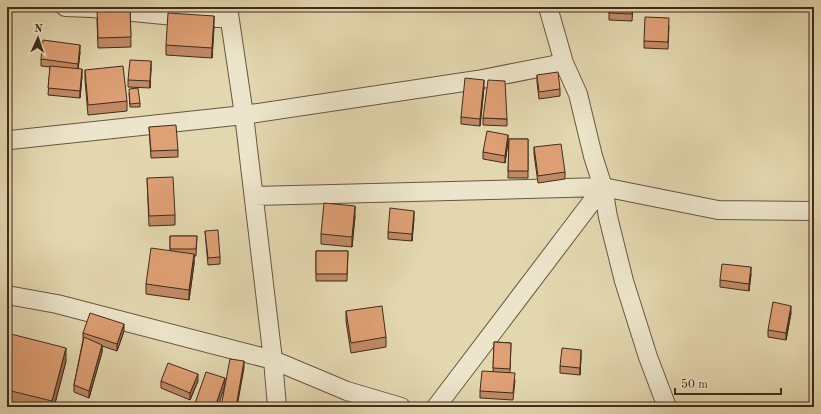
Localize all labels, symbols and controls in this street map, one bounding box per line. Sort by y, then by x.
north arrow [18,18,58,58]
text: N [34,24,44,35]
scale bar [675,370,781,396]
text: 50 m [681,378,708,391]

